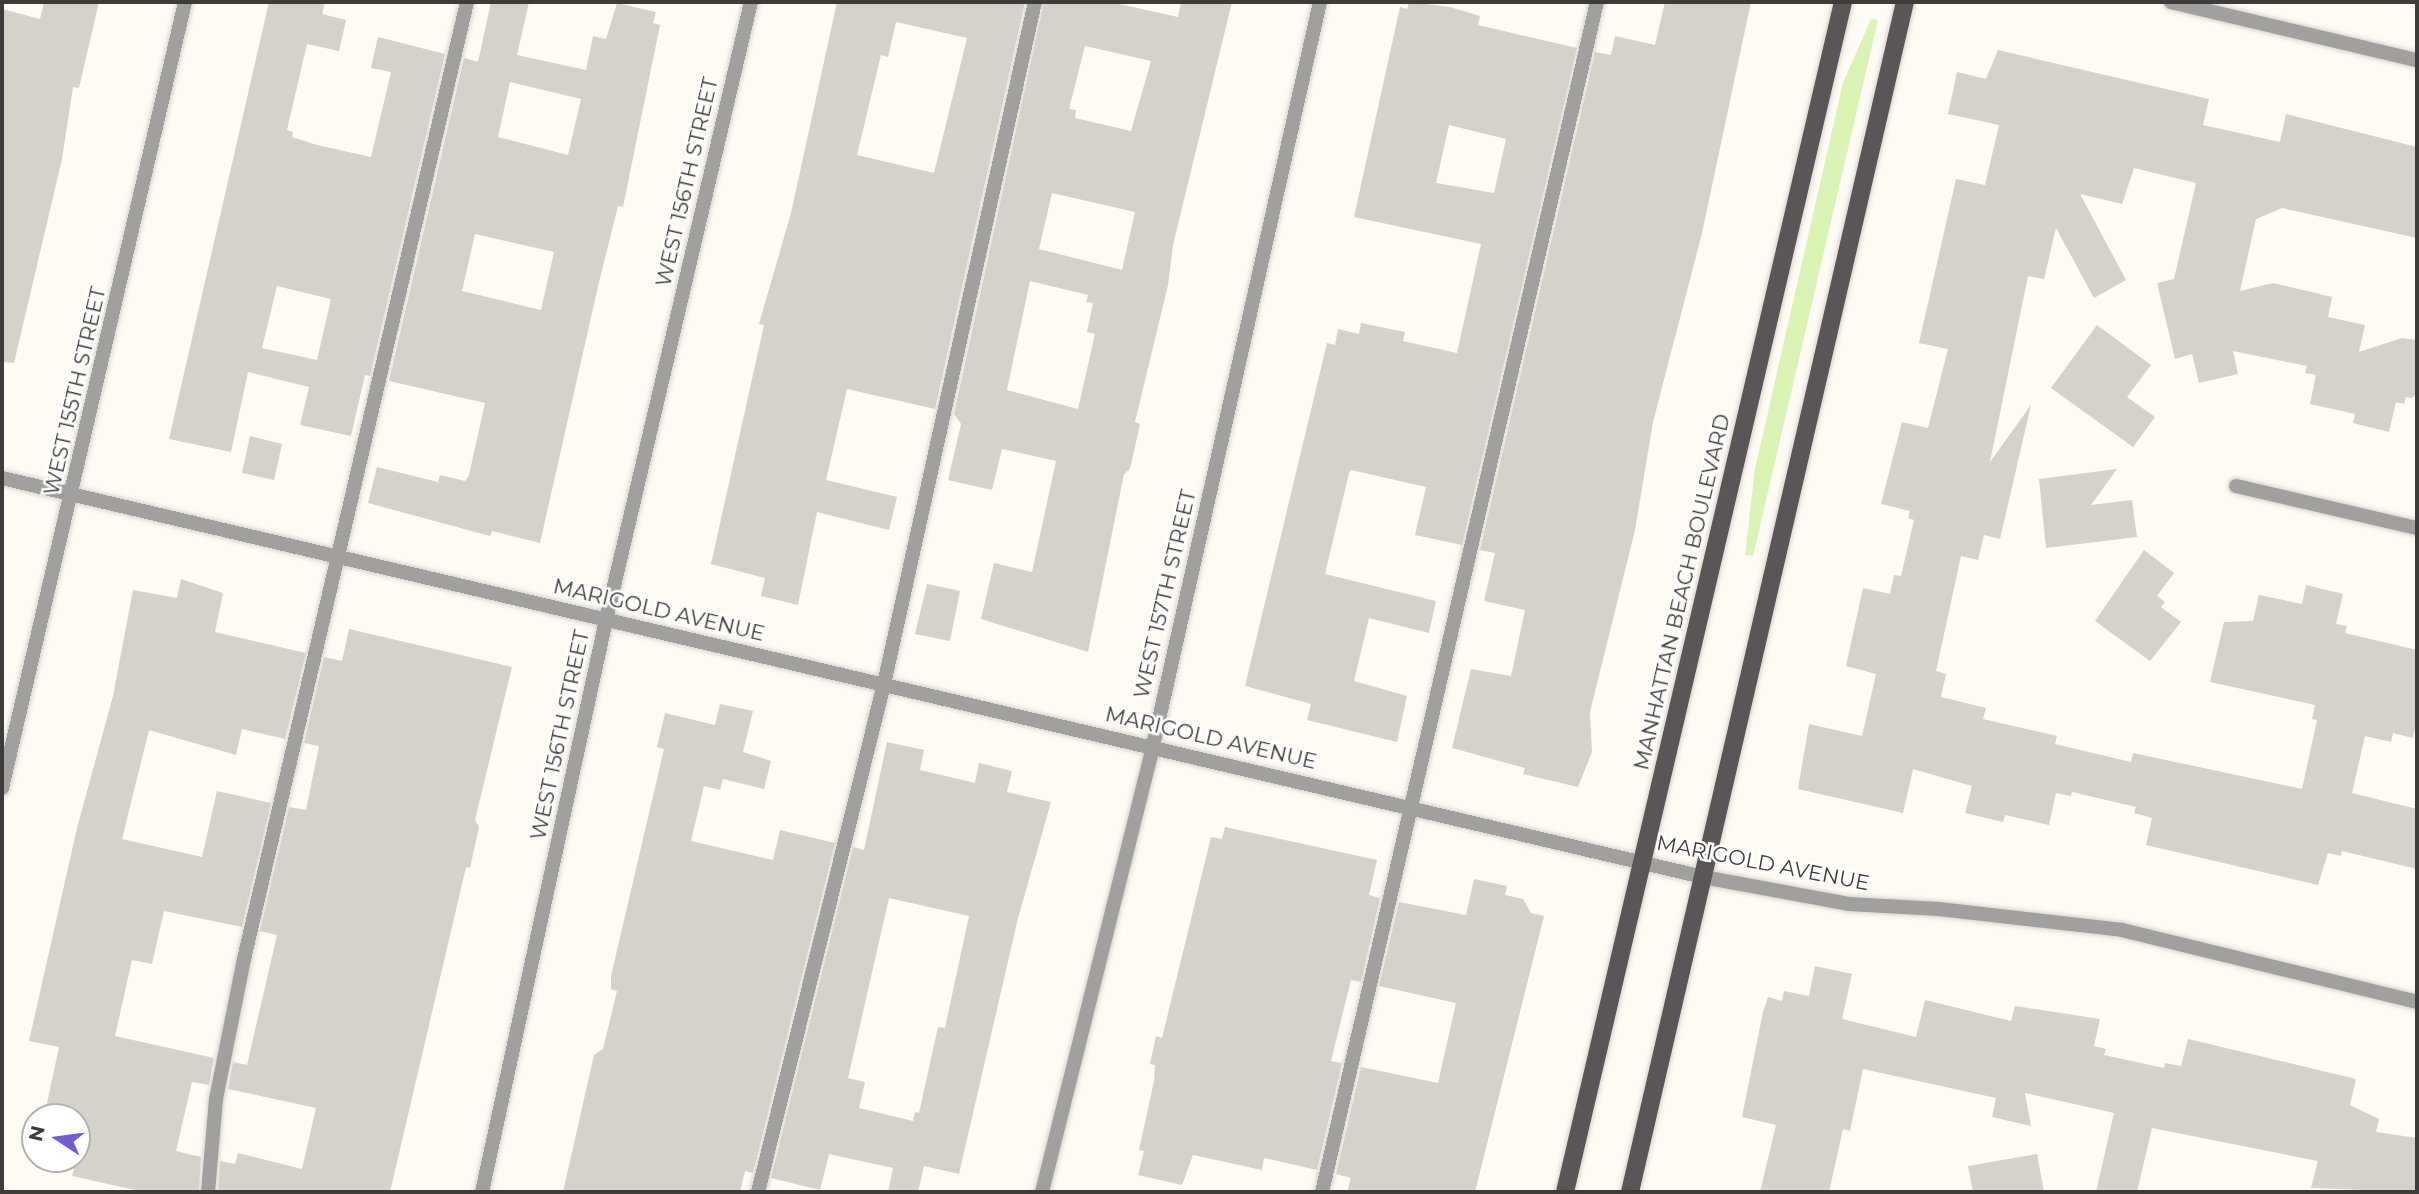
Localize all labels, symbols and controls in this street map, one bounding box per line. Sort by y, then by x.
street label: WEST 156TH STREET [651,75,723,289]
street label: WEST 155TH STREET [39,284,111,498]
street label: MANHATTAN BEACH BOULEVARD [1629,411,1735,773]
street label: WEST 157TH STREET [1129,487,1201,701]
street label: MARIGOLD AVENUE [551,573,767,647]
street label: WEST 156TH STREET [525,628,595,842]
street label: MARIGOLD AVENUE [1103,701,1319,775]
street label: MARIGOLD AVENUE [1655,830,1871,896]
north arrow [21,1103,91,1173]
text: N [24,1124,50,1144]

